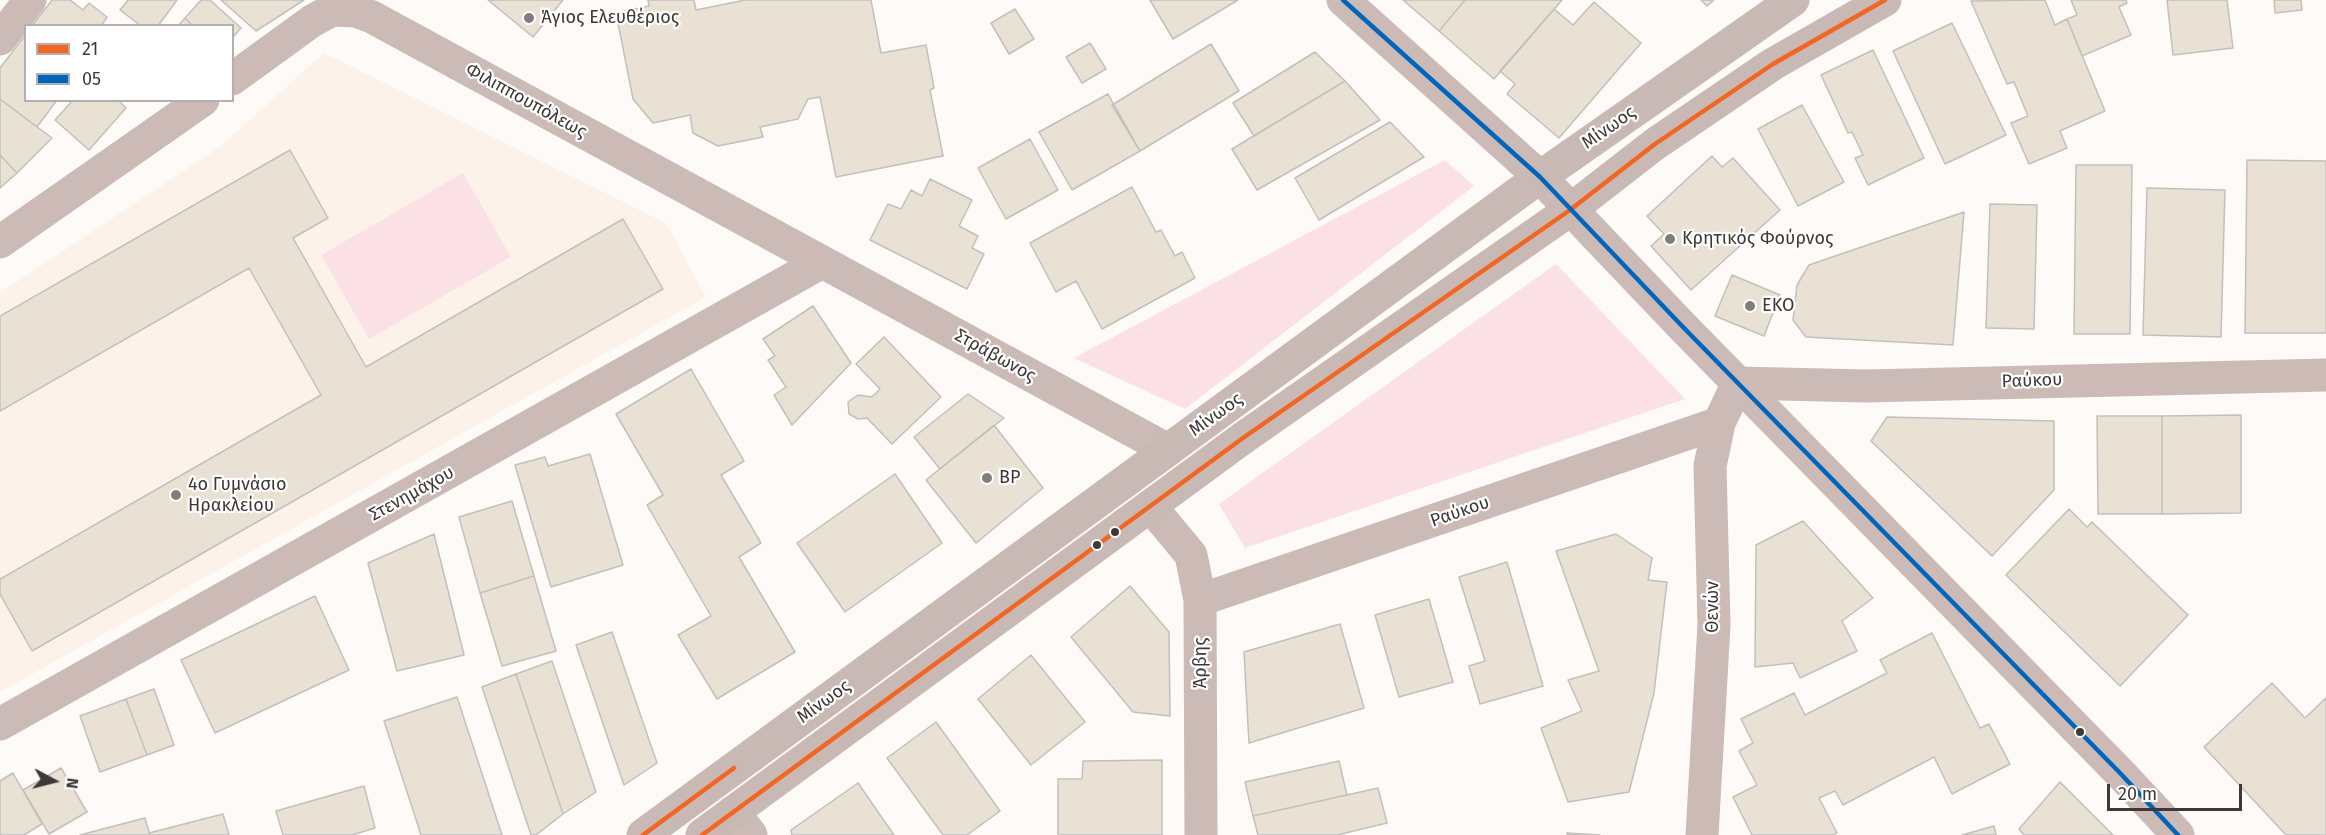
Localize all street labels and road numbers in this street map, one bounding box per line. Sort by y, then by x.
street label: Φιλιππουπόλεως [462,59,590,143]
street label: Μίνωος [1578,102,1640,154]
street label: Στράβωνος [951,325,1039,387]
street label: Ραύκου [2001,369,2063,393]
street label: Μίνωος [1185,388,1247,442]
street label: Στενημάχου [366,462,458,526]
street label: Ραύκου [1428,492,1492,532]
street label: Θενών [1702,581,1724,633]
street label: Άρβης [1190,637,1212,689]
street label: Μίνωος [793,675,855,729]

